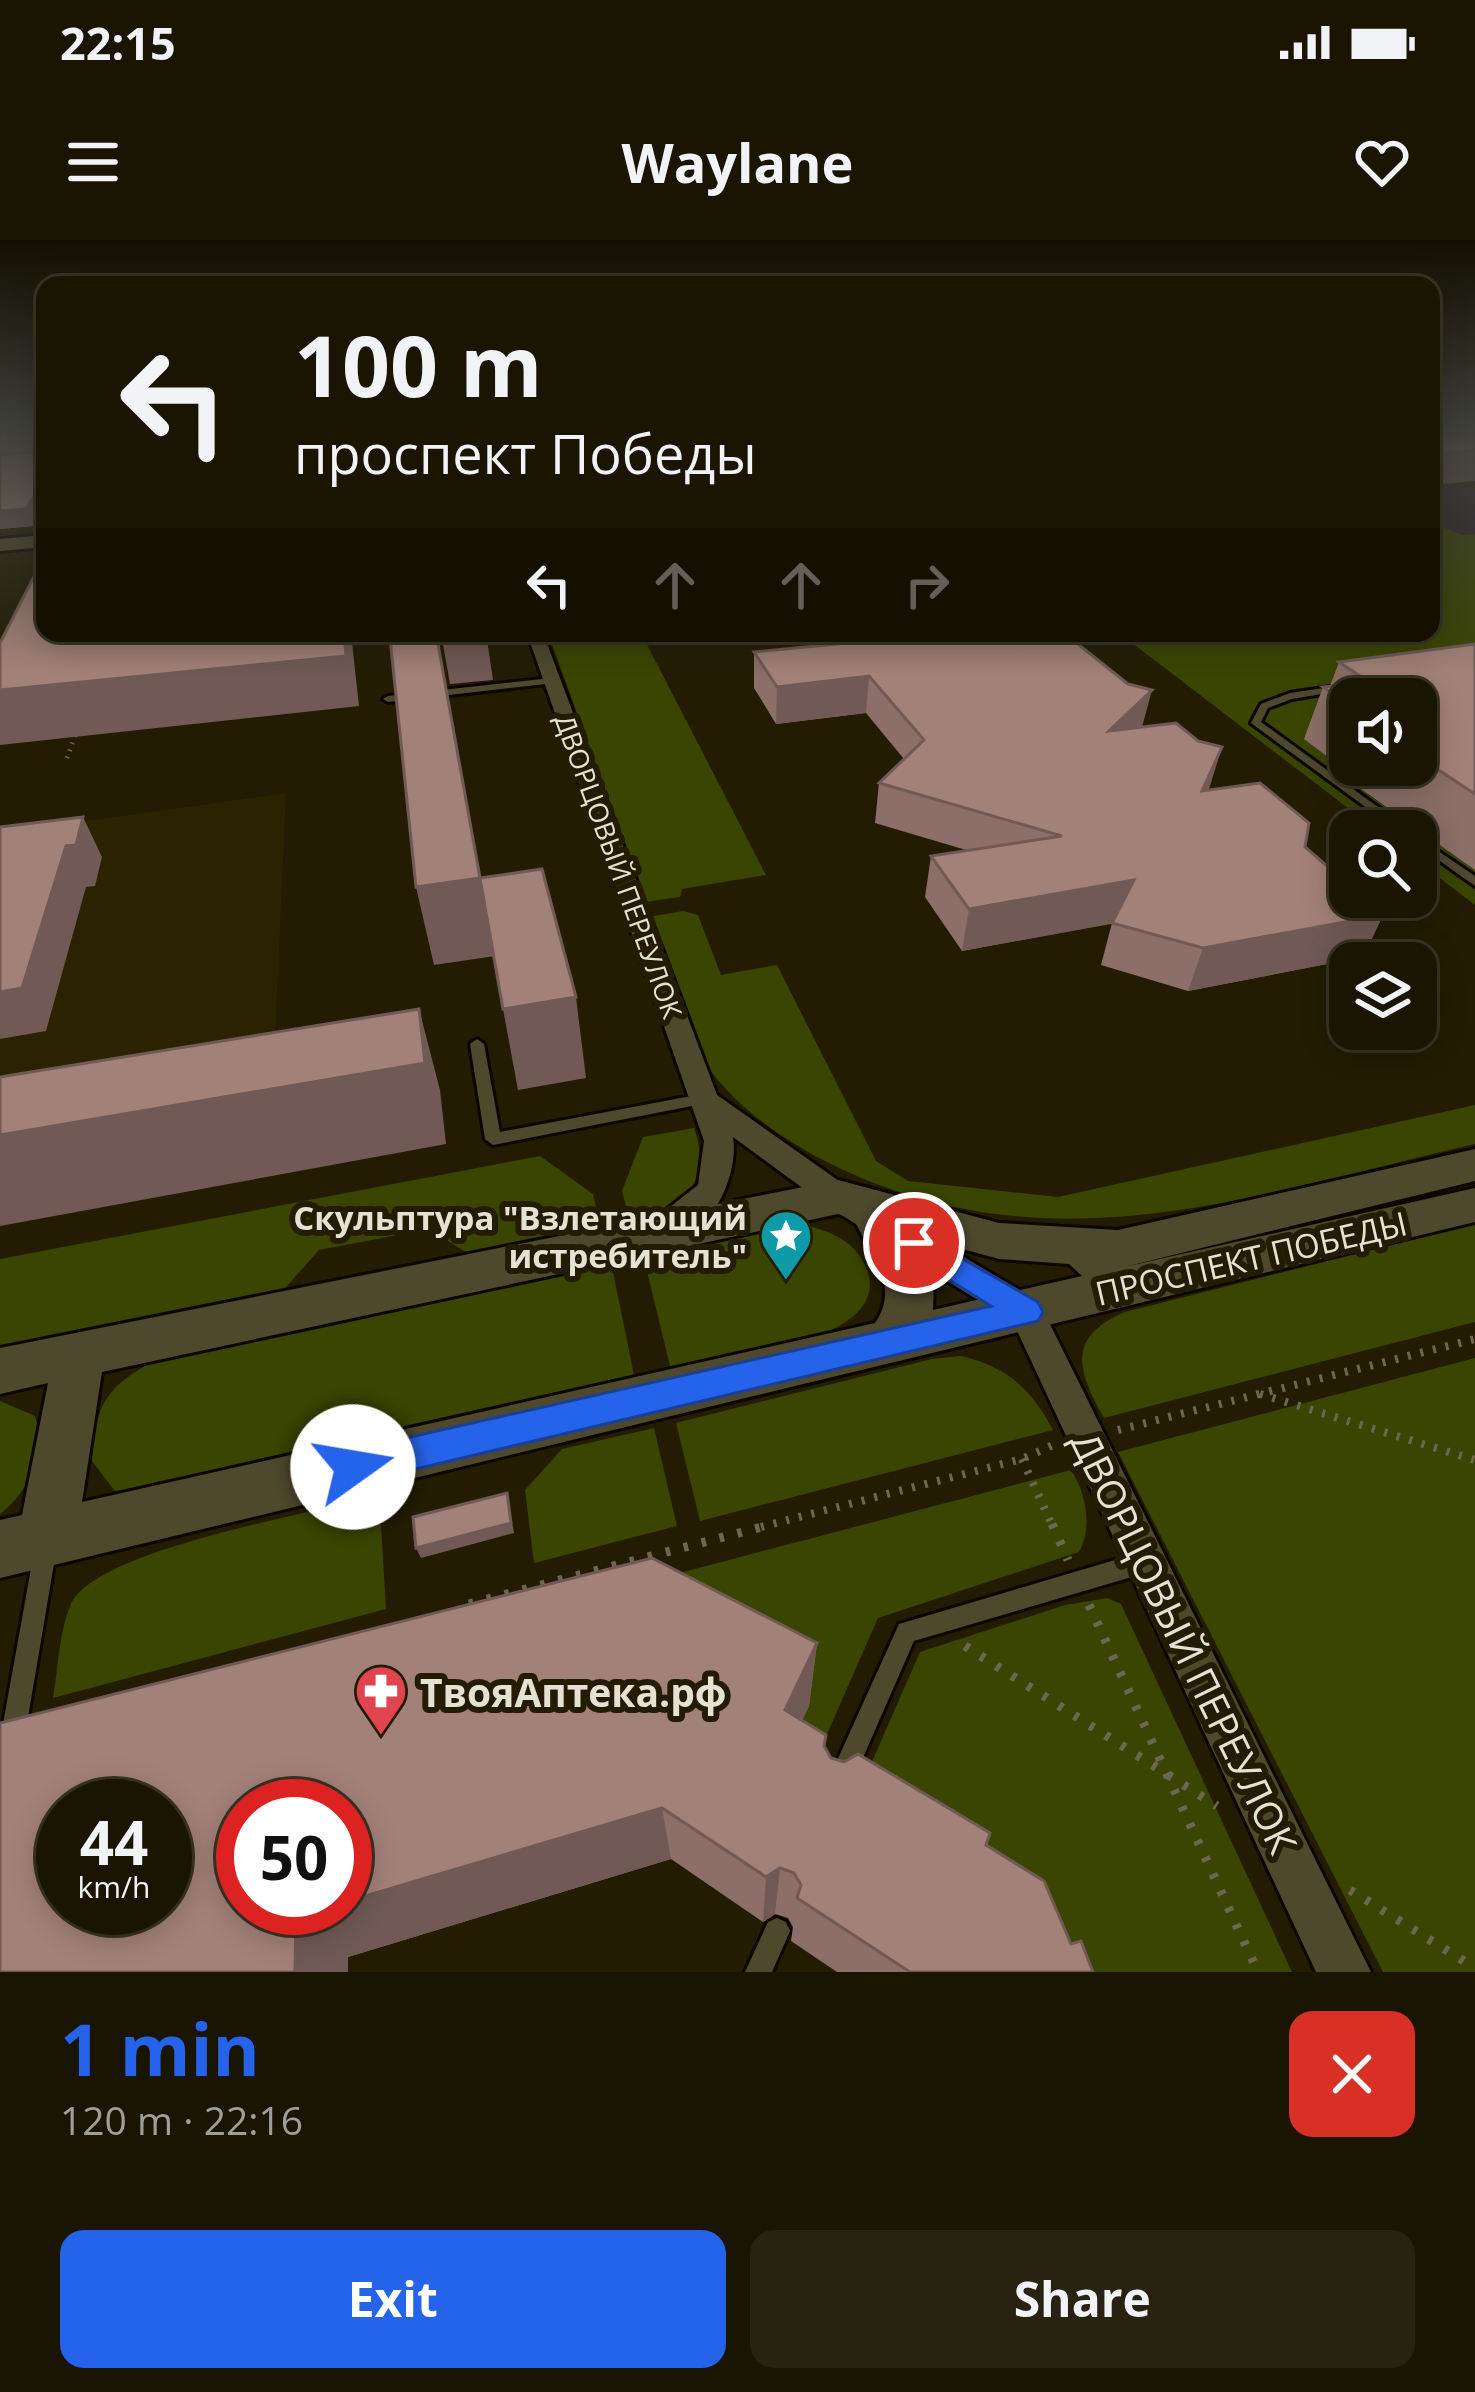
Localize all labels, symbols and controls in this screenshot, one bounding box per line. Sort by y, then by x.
text: 22:15 [60,12,176,73]
text: Waylane [621,125,854,199]
icon: menu [60,129,126,195]
icon: heart [1349,129,1415,195]
text: 100 m [294,307,542,422]
icon: left [96,324,252,480]
text: проспект Победы [294,416,757,490]
icon: left [516,552,582,618]
icon: ahead [642,552,708,618]
icon: ahead [768,552,834,618]
icon: right [894,552,960,618]
map controls [1329,678,1437,1050]
button: sound [1329,678,1437,786]
street label: ДВОРЦОВЫЙ ПЕРЕУЛОК [547,709,691,1024]
button: search [1329,810,1437,918]
button: layers [1329,942,1437,1050]
pin [863,1192,965,1294]
place label: Скульптура "Взлетающий истребитель" [293,1195,747,1278]
street label: ПРОСПЕКТ ПОБЕДЫ [1091,1200,1411,1316]
place icon: Скульптура "Взлетающий истребитель" [758,1208,814,1282]
icon: arrive [881,1210,947,1276]
position arrow [290,1404,416,1530]
street label: ДВОРЦОВЫЙ ПЕРЕУЛОК [1060,1422,1311,1862]
pharmacy icon: ТвояАптека.рф [353,1663,409,1737]
place label: ТвояАптека.рф [420,1665,727,1718]
speed limit sign: 50 [216,1779,372,1935]
text: 44 [80,1801,148,1883]
text: km/h [78,1866,150,1907]
text: 1 min [60,1999,260,2097]
button: close [1289,2011,1415,2137]
text: 120 m · 22:16 [60,2093,303,2146]
button: Exit [60,2230,726,2368]
button: Share [750,2230,1415,2368]

